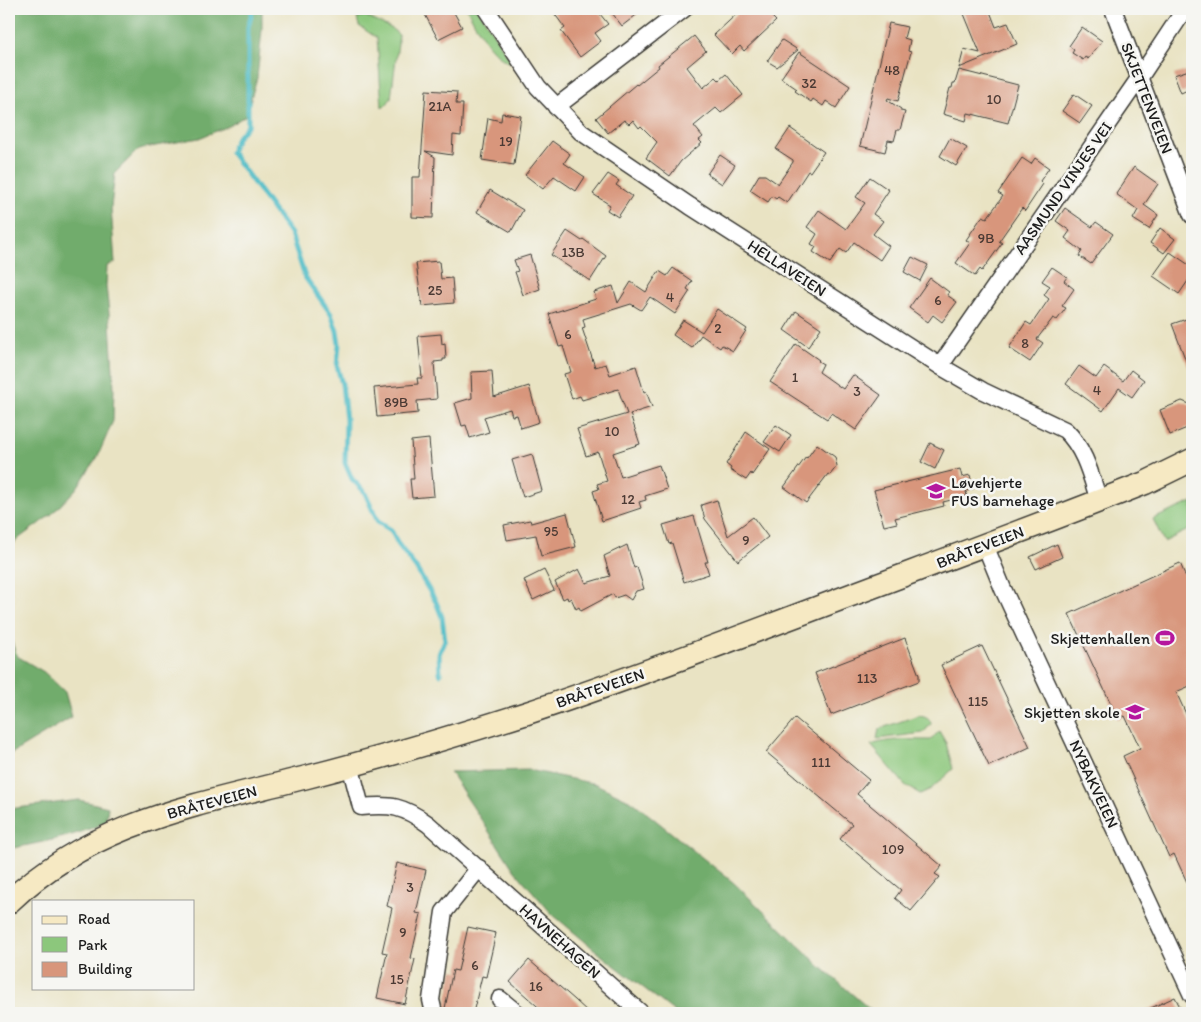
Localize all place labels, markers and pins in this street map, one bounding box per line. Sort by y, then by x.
place label: Løvehjerte FUS barnehage [951,473,1054,510]
school or university icon: Løvehjerte FUS barnehage [925,480,947,502]
sports icon: Skjettenhallen [1154,627,1176,649]
place label: Skjettenhallen [1050,629,1150,648]
school or university icon: Skjetten skole [1124,701,1146,723]
place label: Skjetten skole [1024,703,1120,722]

